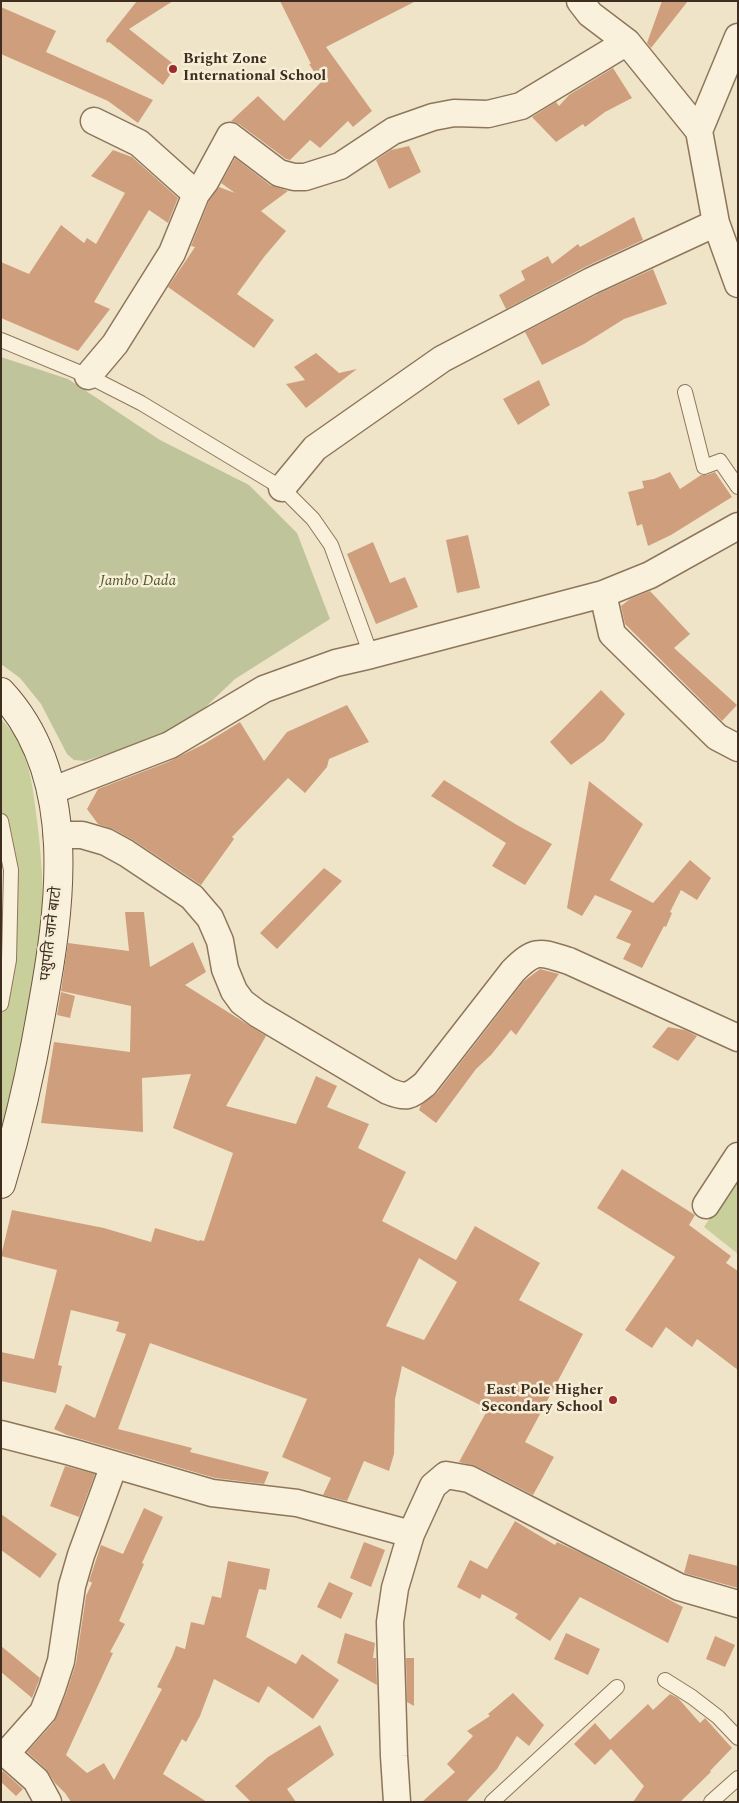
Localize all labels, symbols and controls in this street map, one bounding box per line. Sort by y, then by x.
place label: Bright Zone International School [183,51,326,86]
marker: Bright Zone International School [167,63,179,75]
park label: Jambo Dada [100,573,176,591]
street label: पशुपति जाने बाटो [37,886,67,982]
place label: East Pole Higher Secondary School [481,1382,603,1417]
marker: East Pole Higher Secondary School [607,1394,619,1406]

